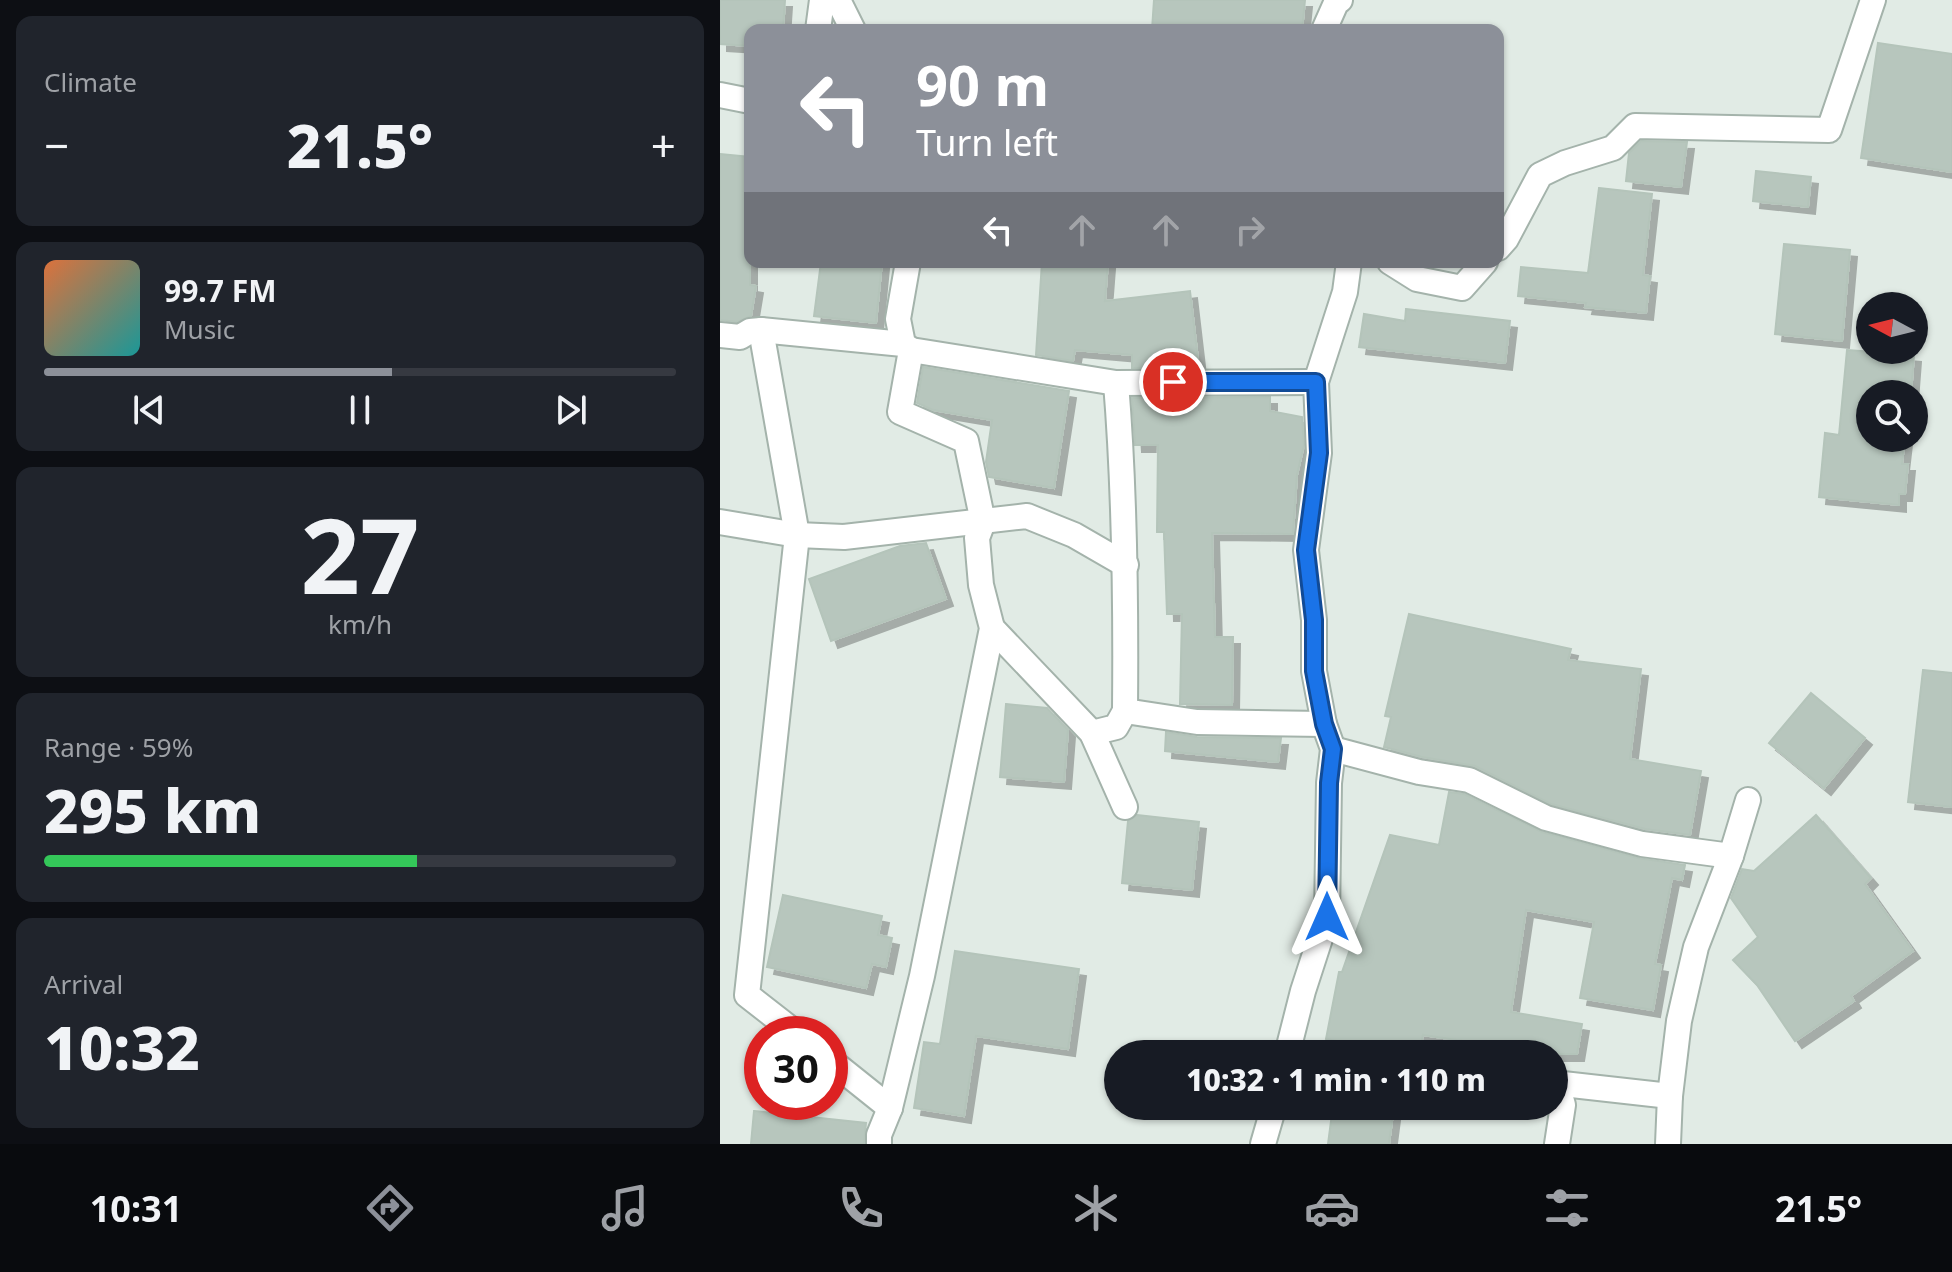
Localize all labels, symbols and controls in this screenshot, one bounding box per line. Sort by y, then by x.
text: 90 m [916,46,1049,122]
icon: left [784,56,888,160]
text: Climate [44,64,137,100]
text: 21.5° [287,104,433,186]
text: − [44,115,69,175]
text: + [651,115,676,175]
text: Turn left [916,118,1058,167]
icon: left [976,208,1020,252]
icon: ahead [1060,208,1104,252]
icon: ahead [1144,208,1188,252]
icon: right [1228,208,1272,252]
text: 99.7 FM [164,270,276,311]
north arrow [1856,292,1928,364]
map controls [1856,292,1928,452]
text: Music [164,311,235,347]
pin [1139,348,1207,416]
icon: arrive [1151,360,1195,404]
button: search [1856,380,1928,452]
icon: previous [127,388,171,432]
icon: pause [338,388,382,432]
icon: next [549,388,593,432]
text: 27 [301,483,419,624]
text: km/h [328,606,392,642]
text: Range · 59% [44,729,193,765]
text: 295 km [44,769,261,851]
position arrow [1285,875,1369,959]
text: Arrival [44,966,123,1002]
text: 10:32 [44,1006,200,1088]
speed limit sign: 30 [744,1016,848,1120]
text: 10:32 · 1 min · 110 m [1186,1059,1486,1100]
icon: directions [362,1180,418,1236]
icon: music [597,1180,653,1236]
icon: phone [833,1180,889,1236]
icon: climate [1068,1180,1124,1236]
icon: car [1304,1180,1360,1236]
icon: filters [1539,1180,1595,1236]
text: 10:31 [90,1184,182,1233]
text: 21.5° [1775,1184,1862,1233]

